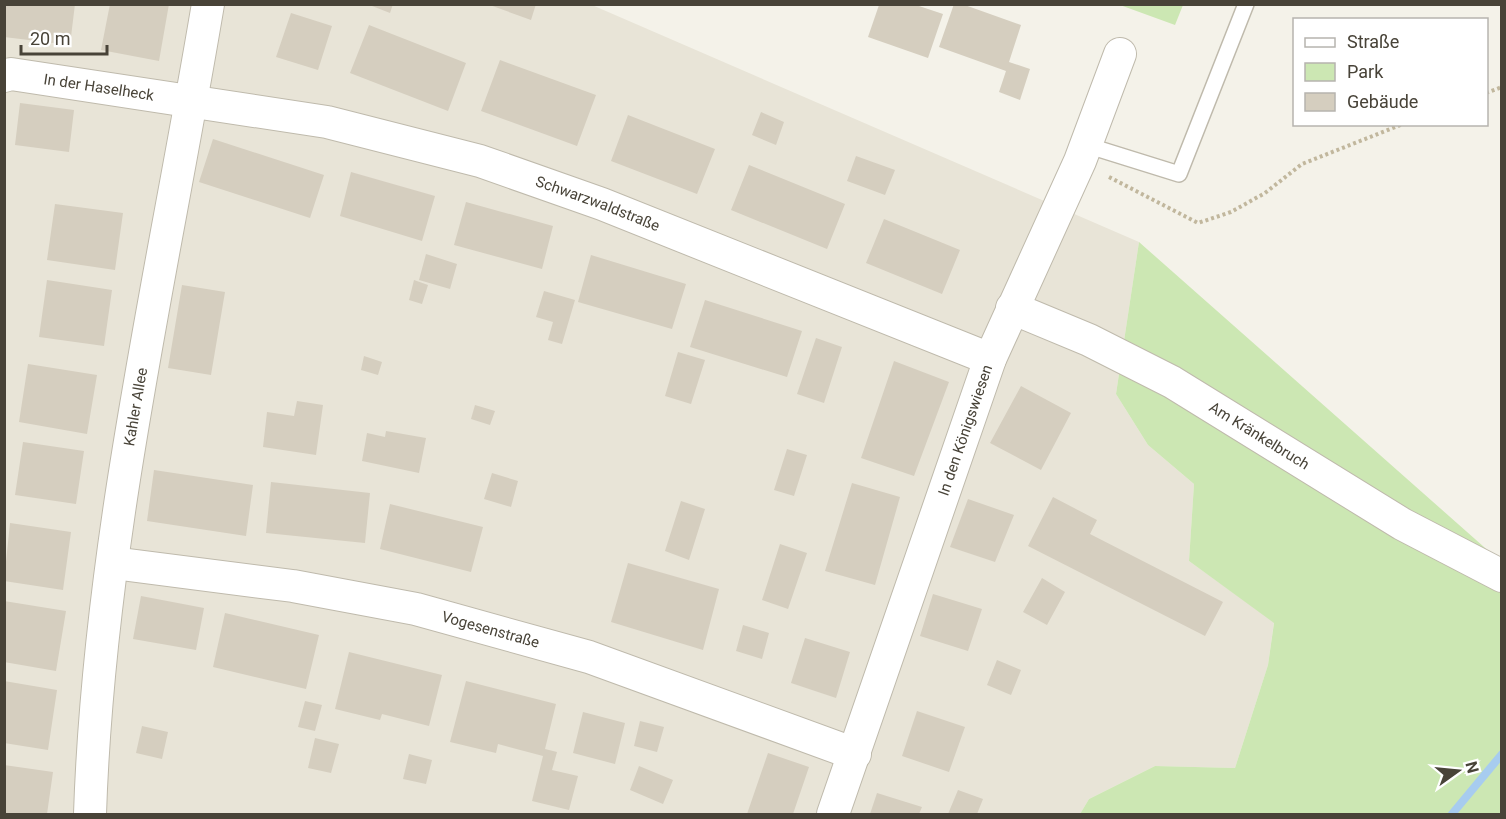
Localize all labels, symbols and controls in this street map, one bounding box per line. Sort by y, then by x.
scale bar [21,18,106,56]
legend [1293,18,1488,126]
text: 20 m [30,28,70,49]
text: Straße [1347,31,1399,52]
text: Park [1347,61,1384,82]
street label: In der Haselheck [42,70,155,105]
text: Gebäude [1347,91,1418,112]
street label: Schwarzwaldstraße [533,172,662,235]
street label: In den Königswiesen [935,362,996,498]
street label: Kahler Allee [120,366,151,447]
street label: Am Kränkelbruch [1206,398,1313,474]
street label: Vogesenstraße [440,608,542,652]
north arrow [1428,741,1488,801]
text: N [1461,759,1483,775]

